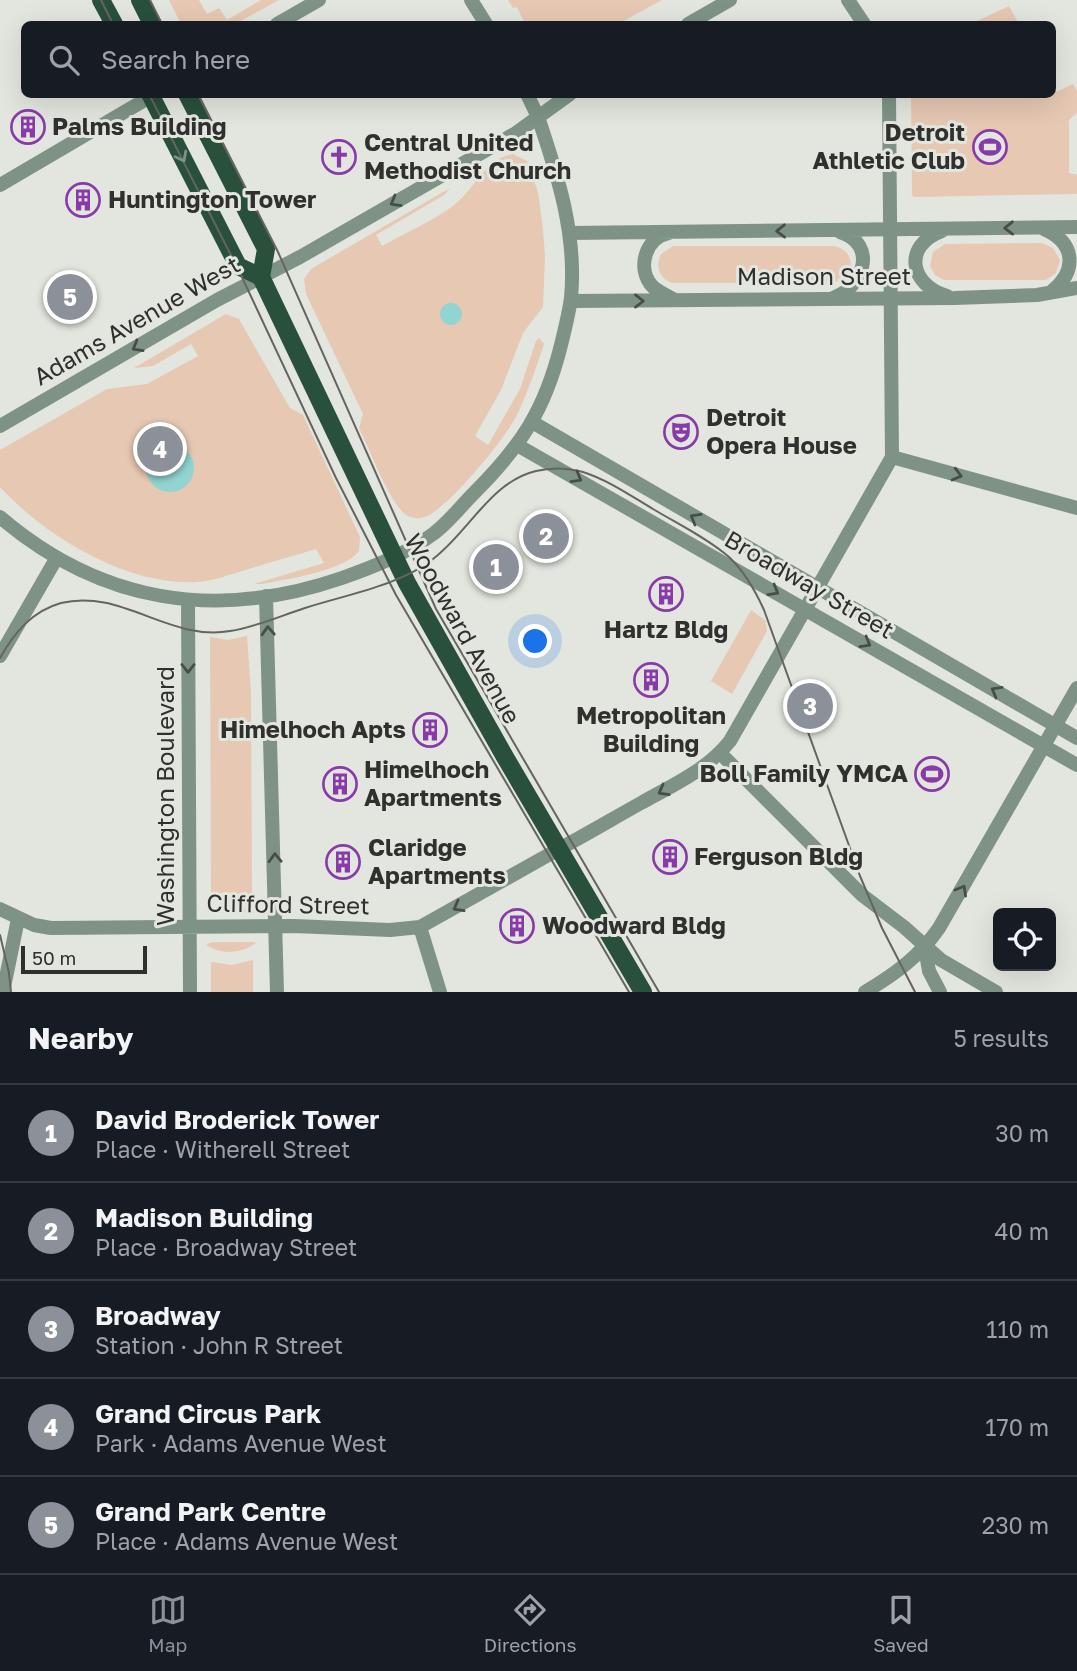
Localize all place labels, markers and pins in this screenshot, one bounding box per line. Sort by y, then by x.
building icon: Palms Building [9,108,47,146]
place label: Palms Building [52,111,226,140]
place label: Detroit Athletic Club [813,117,965,174]
place label: Central United Methodist Church [364,127,571,184]
sports icon: Detroit Athletic Club [971,128,1009,166]
church icon: Central United Methodist Church [320,138,358,176]
building icon: Huntington Tower [64,181,102,219]
place label: Huntington Tower [108,184,316,213]
pin: 5 [47,271,93,323]
place label: Detroit Opera House [706,402,857,459]
theatre icon: Detroit Opera House [662,413,700,451]
pin: 4 [137,423,183,475]
pin: 2 [523,510,569,562]
pin: 1 [473,541,519,593]
building icon: Hartz Bldg [647,575,685,613]
place label: Hartz Bldg [604,614,728,643]
building icon: Metropolitan Building [632,661,670,699]
pin: 3 [787,680,833,732]
place label: Metropolitan Building [576,700,726,757]
building icon: Himelhoch Apts [411,711,449,749]
place label: Himelhoch Apts [220,714,406,743]
place label: Himelhoch Apartments [364,754,502,811]
sports icon: Boll Family YMCA [913,755,951,793]
place label: Boll Family YMCA [700,758,908,787]
building icon: Himelhoch Apartments [321,765,359,803]
place label: Claridge Apartments [368,832,506,889]
building icon: Ferguson Bldg [651,838,689,876]
place label: Ferguson Bldg [694,841,863,870]
building icon: Claridge Apartments [324,843,362,881]
building icon: Woodward Bldg [498,907,536,945]
place label: Woodward Bldg [542,910,726,939]

